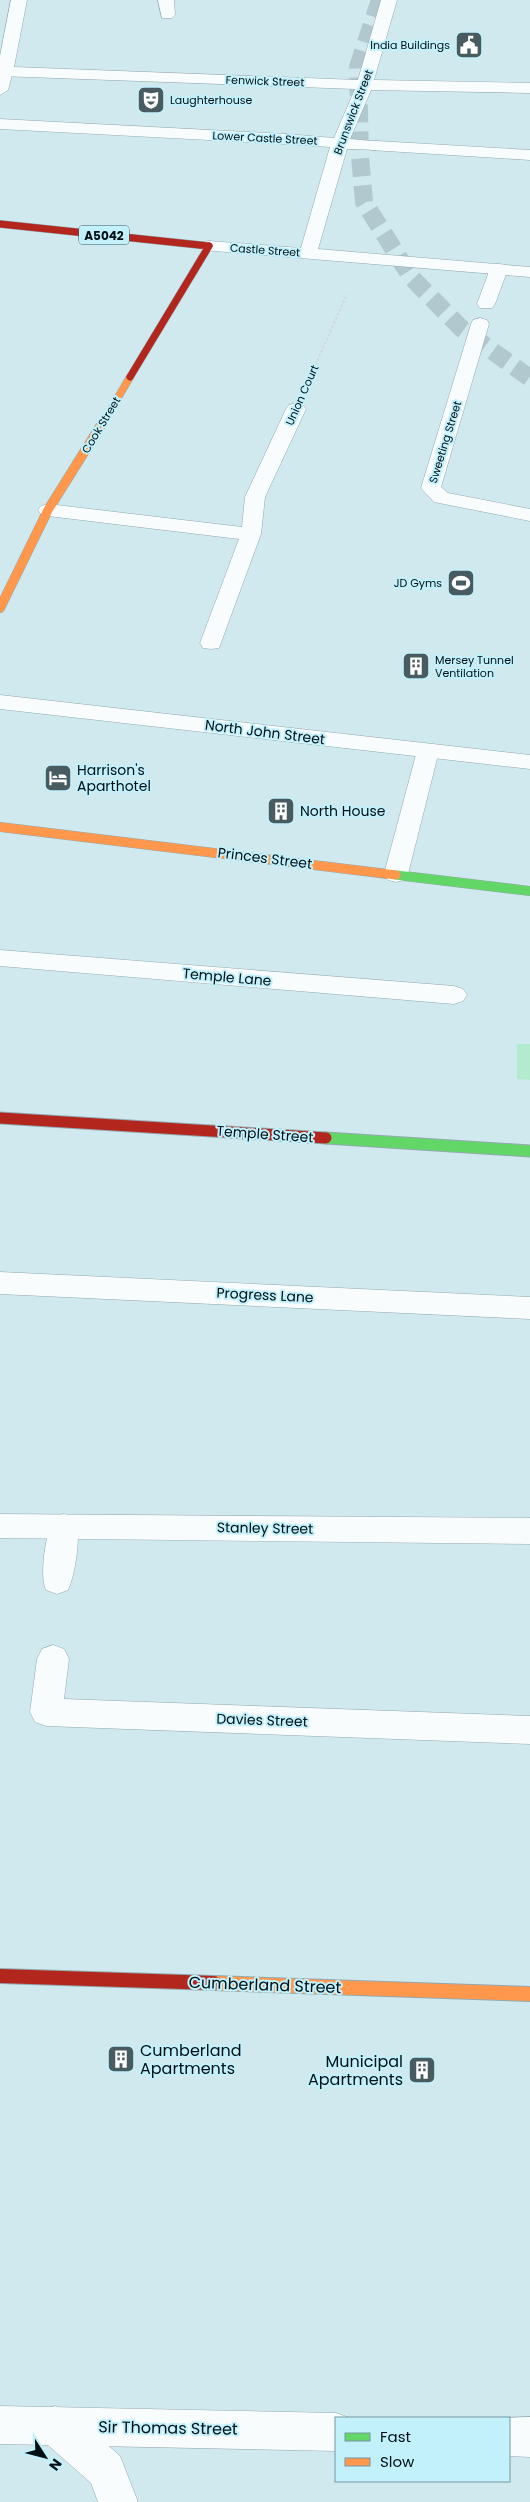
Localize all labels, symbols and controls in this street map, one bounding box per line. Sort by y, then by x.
public building icon: India Buildings [454,30,484,60]
place label: India Buildings [370,37,450,53]
street label: Brunswick Street [329,67,377,157]
street label: Fenwick Street [225,72,305,90]
theatre icon: Laughterhouse [136,85,166,115]
place label: Laughterhouse [170,92,252,108]
street label: Lower Castle Street [212,127,318,149]
road number: A5042 [79,226,129,244]
street label: Castle Street [229,240,301,260]
street label: Union Court [281,362,323,428]
street label: Cook Street [78,394,124,456]
street label: Sweeting Street [425,399,465,485]
sports icon: JD Gyms [446,568,476,598]
place label: JD Gyms [394,575,442,591]
building icon: Mersey Tunnel Ventilation [401,651,431,681]
place label: Mersey Tunnel Ventilation [435,652,514,681]
street label: North John Street [204,715,326,749]
place label: Harrison's Aparthotel [77,760,151,796]
hotel icon: Harrison's Aparthotel [43,763,73,793]
building icon: North House [266,796,296,826]
place label: North House [300,801,386,821]
street label: Princes Street [217,842,313,874]
street label: Temple Lane [182,963,273,991]
street label: Temple Street [216,1121,314,1147]
street label: Progress Lane [216,1282,314,1308]
street label: Stanley Street [217,1517,313,1539]
street label: Davies Street [216,1708,308,1732]
street label: Cumberland Street [188,1971,342,1999]
place label: Cumberland Apartments [140,2039,242,2080]
building icon: Cumberland Apartments [106,2044,136,2074]
place label: Municipal Apartments [308,2050,403,2091]
building icon: Municipal Apartments [407,2055,437,2085]
street label: Sir Thomas Street [98,2415,238,2441]
legend [335,2417,510,2482]
text: Fast [380,2426,411,2447]
north arrow [20,2432,70,2482]
text: Slow [380,2451,415,2472]
text: N [44,2455,67,2475]

